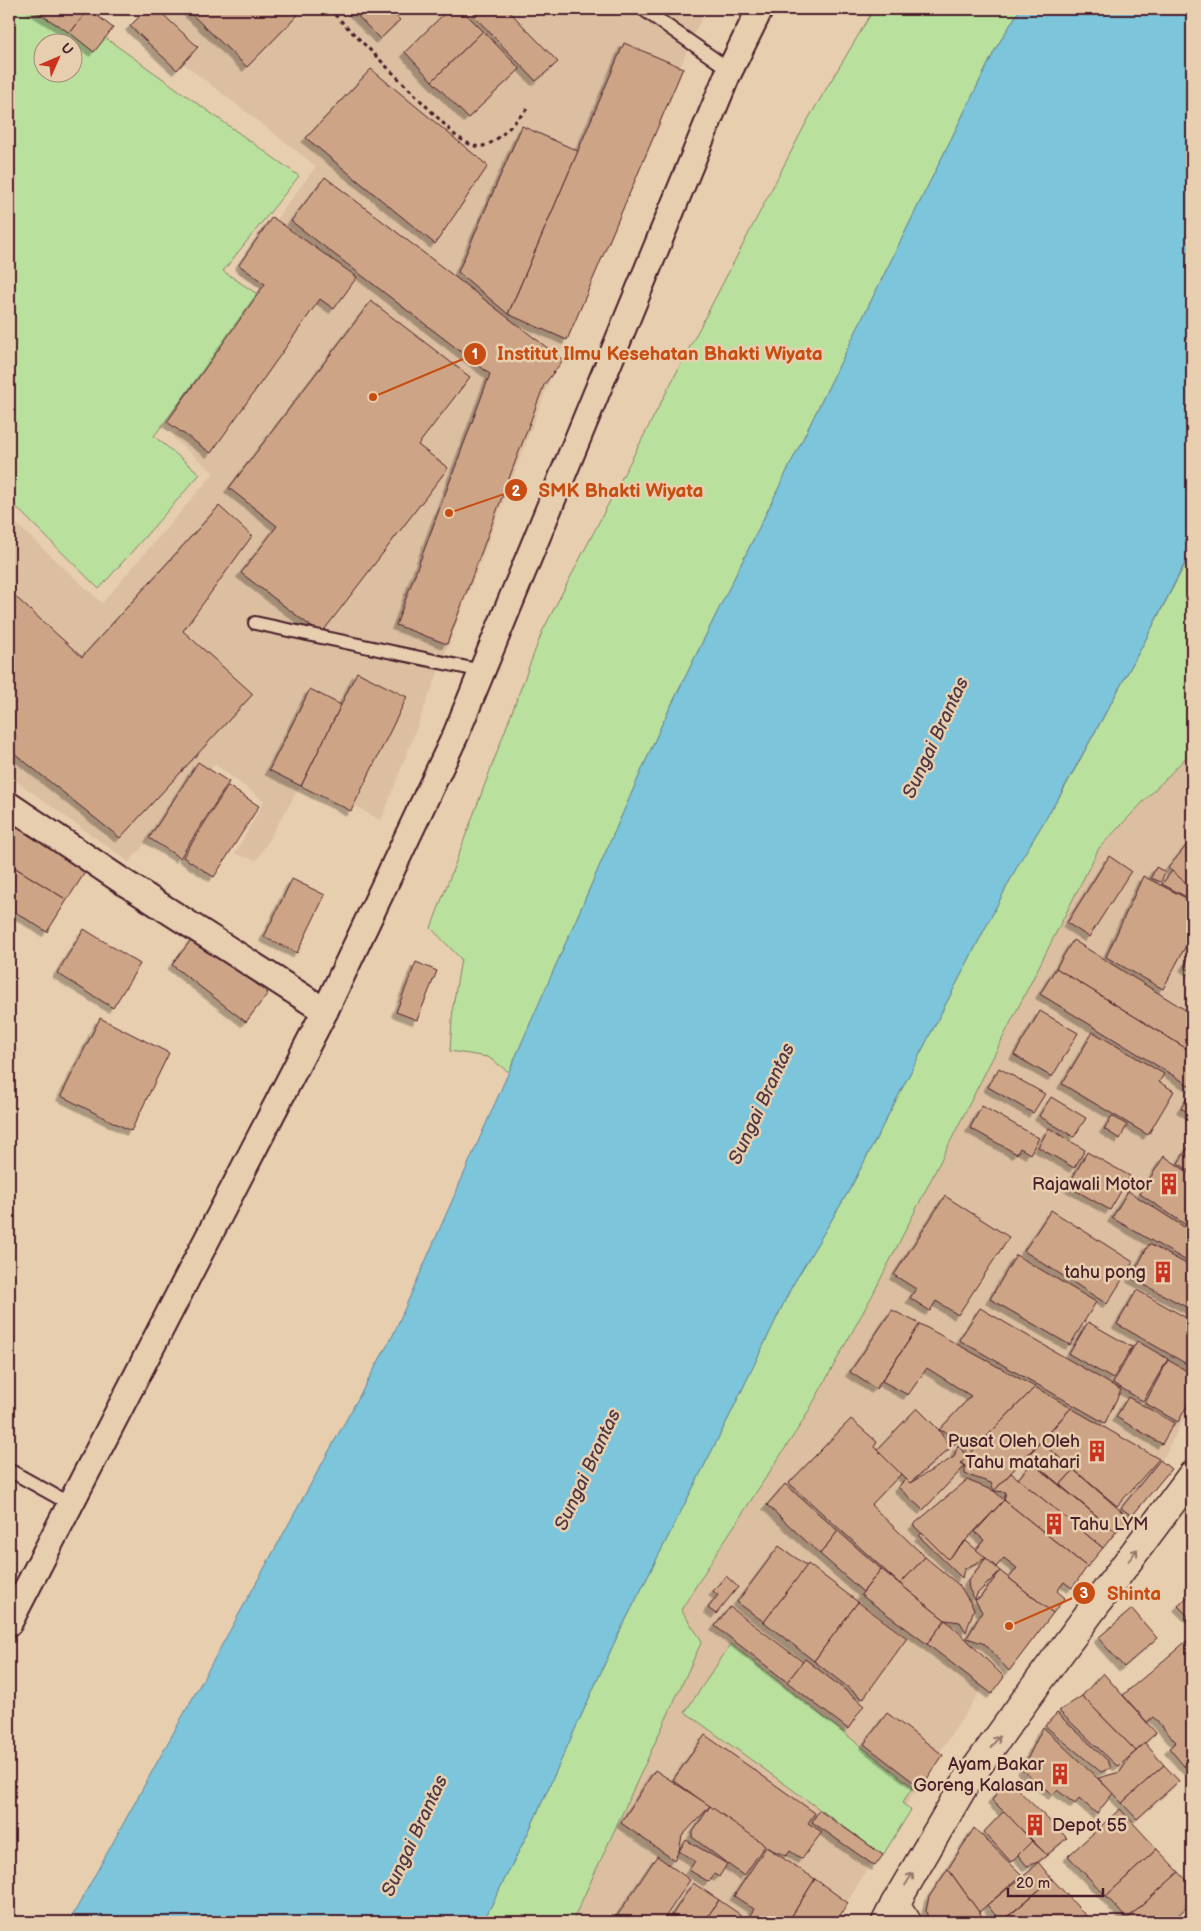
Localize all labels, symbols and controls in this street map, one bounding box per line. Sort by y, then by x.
north arrow [32,32,82,82]
text: U [57,40,76,59]
callout: Institut Ilmu Kesehatan Bhakti Wiyata [462,337,833,371]
text: Institut Ilmu Kesehatan Bhakti Wiyata [497,343,823,366]
text: 1 [472,345,478,364]
callout: SMK Bhakti Wiyata [503,473,713,507]
text: SMK Bhakti Wiyata [539,480,703,503]
text: 2 [512,482,521,501]
water label: Sungai Brantas [898,673,974,802]
water label: Sungai Brantas [724,1039,800,1168]
building icon: Rajawali Motor [1156,1171,1182,1197]
place label: Rajawali Motor [1032,1174,1152,1195]
building icon: tahu pong [1150,1259,1176,1285]
place label: tahu pong [1065,1262,1146,1283]
water label: Sungai Brantas [550,1405,626,1534]
place label: Pusat Oleh Oleh Tahu matahari [948,1431,1080,1473]
building icon: Pusat Oleh Oleh Tahu matahari [1084,1438,1110,1464]
building icon: Tahu LYM [1041,1511,1067,1537]
place label: Tahu LYM [1070,1514,1149,1535]
one-way arrow [1128,1548,1138,1562]
callout: Shinta [1072,1576,1171,1610]
text: Shinta [1107,1583,1161,1606]
text: 3 [1080,1584,1089,1603]
one-way arrow [990,1735,1000,1749]
place label: Ayam Bakar Goreng Kalasan [913,1754,1045,1796]
building icon: Ayam Bakar Goreng Kalasan [1047,1761,1073,1787]
water label: Sungai Brantas [377,1771,453,1900]
building icon: Depot 55 [1022,1812,1048,1838]
place label: Depot 55 [1052,1815,1127,1836]
scale bar [1008,1866,1104,1898]
one-way arrow [904,1873,914,1887]
text: 20 m [1016,1874,1050,1893]

